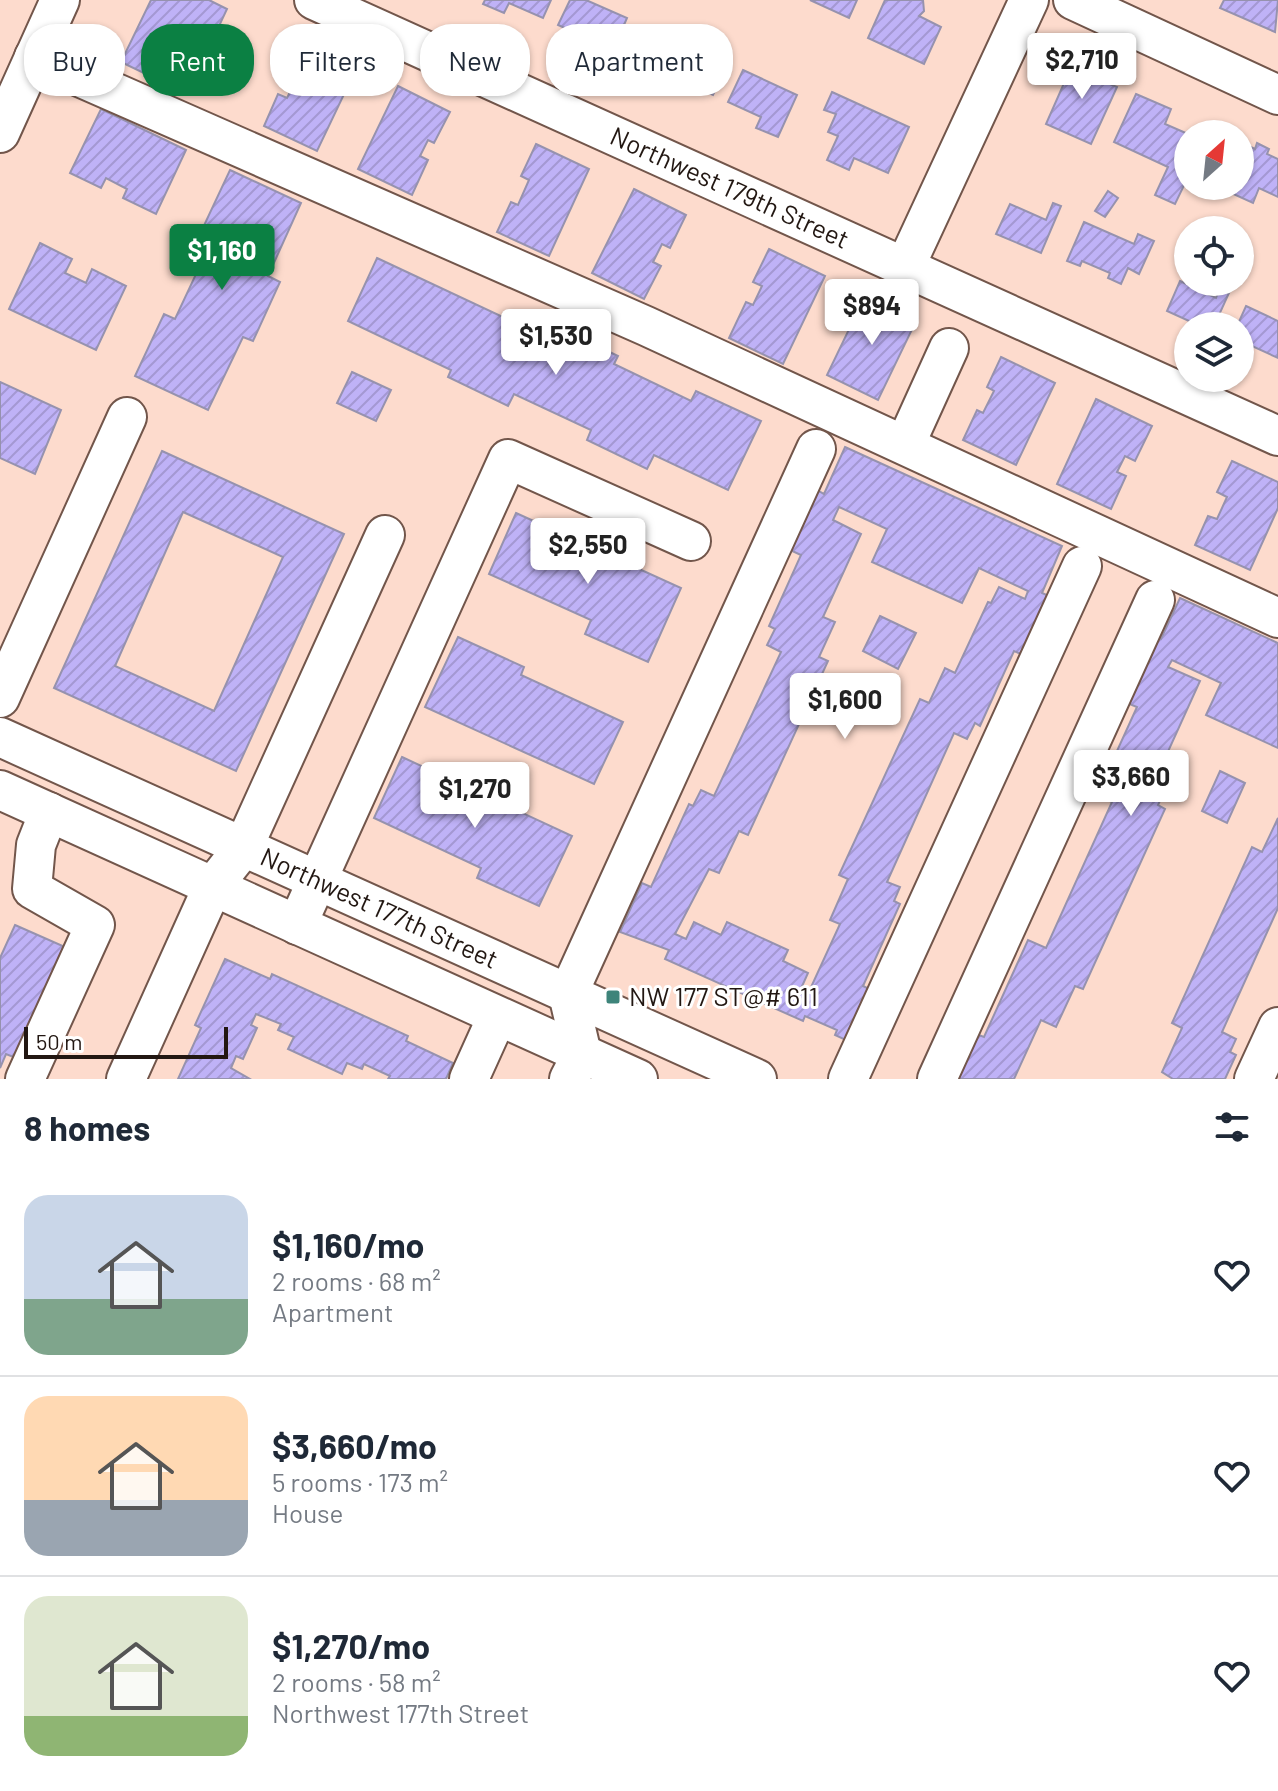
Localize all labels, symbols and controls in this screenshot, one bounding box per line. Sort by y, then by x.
chip: Buy [24,24,125,96]
chip: Rent [141,24,254,96]
chip: Filters [270,24,404,96]
chip: New [420,24,530,96]
chip: Apartment [546,24,733,96]
pin: $2,710 [1017,33,1147,101]
text: $2,710 [1045,43,1119,74]
street label: Northwest 179th Street [606,119,854,254]
north arrow [1174,120,1254,200]
map controls [1174,120,1254,392]
button: locate [1174,216,1254,296]
pin: $1,160 [157,224,287,292]
text: $1,160 [188,234,256,265]
pin: $894 [825,279,919,347]
text: $894 [843,289,901,320]
pin: $1,530 [491,309,621,377]
button: layers [1174,312,1254,392]
text: $1,530 [519,319,593,350]
pin: $2,550 [523,518,653,586]
text: $2,550 [548,528,628,559]
pin: $1,600 [780,673,910,741]
text: $1,600 [808,683,882,714]
pin: $3,660 [1066,750,1196,818]
text: $3,660 [1092,760,1170,791]
pin: $1,270 [410,762,540,830]
text: $1,270 [438,772,512,803]
street label: Northwest 177th Street [256,840,503,974]
place label: NW 177 ST@# 611 [629,980,818,1011]
marker: NW 177 ST@# 611 [604,988,622,1006]
scale bar [24,1023,228,1059]
text: 50 m [36,1028,82,1054]
icon: filters [1210,1105,1254,1149]
text: 8 homes [24,1107,150,1148]
text: $1,160/mo [272,1224,425,1265]
icon: home [88,1227,184,1323]
icon: heart [1210,1253,1254,1297]
text: 2 rooms · 68 m² [272,1265,441,1296]
text: Apartment [272,1296,393,1327]
text: $3,660/mo [272,1425,437,1466]
icon: home [88,1428,184,1524]
icon: heart [1210,1454,1254,1498]
text: 5 rooms · 173 m² [272,1466,448,1497]
text: House [272,1497,343,1528]
text: $1,270/mo [272,1625,430,1666]
icon: home [88,1628,184,1724]
icon: heart [1210,1654,1254,1698]
text: 2 rooms · 58 m² [272,1666,441,1697]
text: Northwest 177th Street [272,1697,529,1728]

